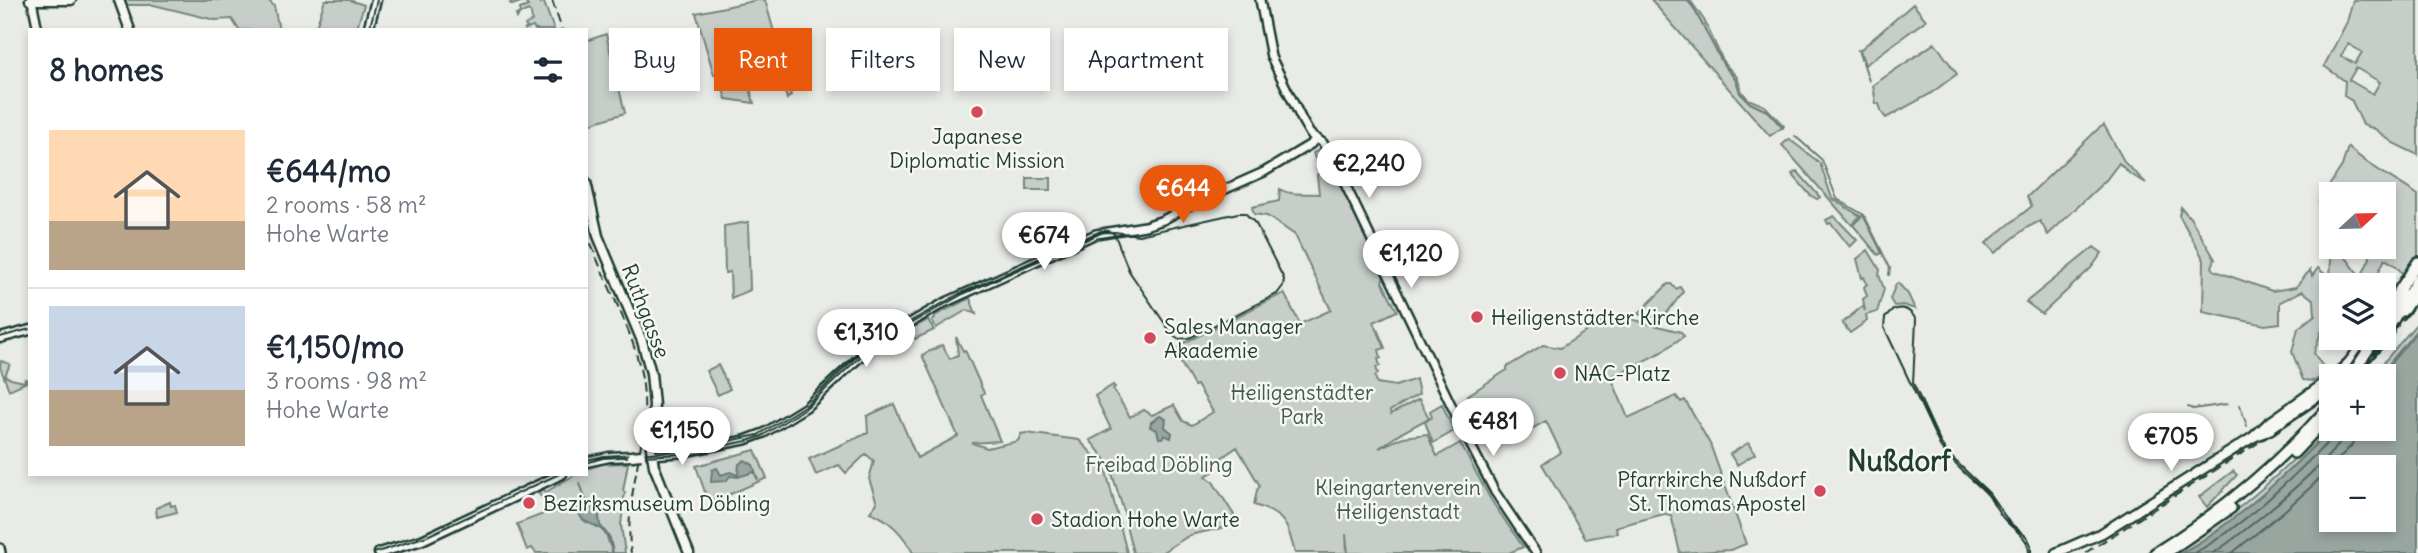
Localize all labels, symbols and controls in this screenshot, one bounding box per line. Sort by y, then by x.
chip: Buy [609,28,700,91]
chip: Rent [714,28,812,91]
chip: Filters [826,28,940,91]
chip: New [954,28,1050,91]
chip: Apartment [1064,28,1228,91]
text: 8 homes [49,51,164,89]
icon: filters [529,51,567,89]
marker: Japanese Diplomatic Mission [969,104,985,120]
place label: Japanese Diplomatic Mission [889,123,1065,174]
pin: €2,240 [1312,140,1426,200]
text: €2,240 [1333,148,1405,177]
text: €644/mo [266,152,391,190]
icon: home [105,158,189,242]
pin: €644 [1142,166,1224,225]
text: €644 [1156,173,1210,202]
north arrow [2319,182,2396,259]
map controls [2319,182,2396,532]
text: 2 rooms · 58 m² [266,190,427,219]
pin: €674 [1003,212,1085,272]
text: Hohe Warte [266,219,389,248]
text: €674 [1018,220,1070,249]
pin: €1,120 [1354,230,1468,290]
text: €1,120 [1379,238,1443,267]
street label: Ruthgasse [616,260,676,362]
button: layers [2319,273,2396,350]
place label: Heiligenstädter Kirche [1491,304,1699,331]
marker: Heiligenstädter Kirche [1469,309,1485,325]
pin: €1,310 [809,310,923,369]
place label: Sales Manager Akademie [1164,313,1303,364]
text: €1,310 [833,317,899,346]
text: €1,150/mo [266,328,404,366]
marker: Sales Manager Akademie [1142,330,1158,346]
icon: home [105,334,189,418]
place label: NAC-Platz [1574,360,1671,387]
button: + [2319,364,2396,441]
marker: NAC-Platz [1552,365,1568,381]
text: 3 rooms · 98 m² [266,366,427,395]
park label: Heiligenstädter Park [1230,379,1374,430]
text: Hohe Warte [266,395,389,424]
pin: €481 [1452,398,1534,458]
text: €481 [1468,406,1518,435]
pin: €1,150 [625,407,739,467]
pin: €705 [2130,414,2212,473]
text: €1,150 [649,415,715,444]
text: €705 [2144,421,2198,450]
district label: Nußdorf [1847,443,1952,479]
park label: Freibad Döbling [1085,451,1233,478]
button: − [2319,455,2396,532]
place label: Pfarrkirche Nußdorf St. Thomas Apostel [1617,466,1807,517]
park label: Kleingartenverein Heiligenstadt [1315,474,1481,525]
marker: Pfarrkirche Nußdorf St. Thomas Apostel [1812,483,1828,499]
place label: Bezirksmuseum Döbling [543,490,770,517]
marker: Bezirksmuseum Döbling [521,495,537,511]
place label: Stadion Hohe Warte [1051,506,1240,533]
marker: Stadion Hohe Warte [1029,511,1045,527]

